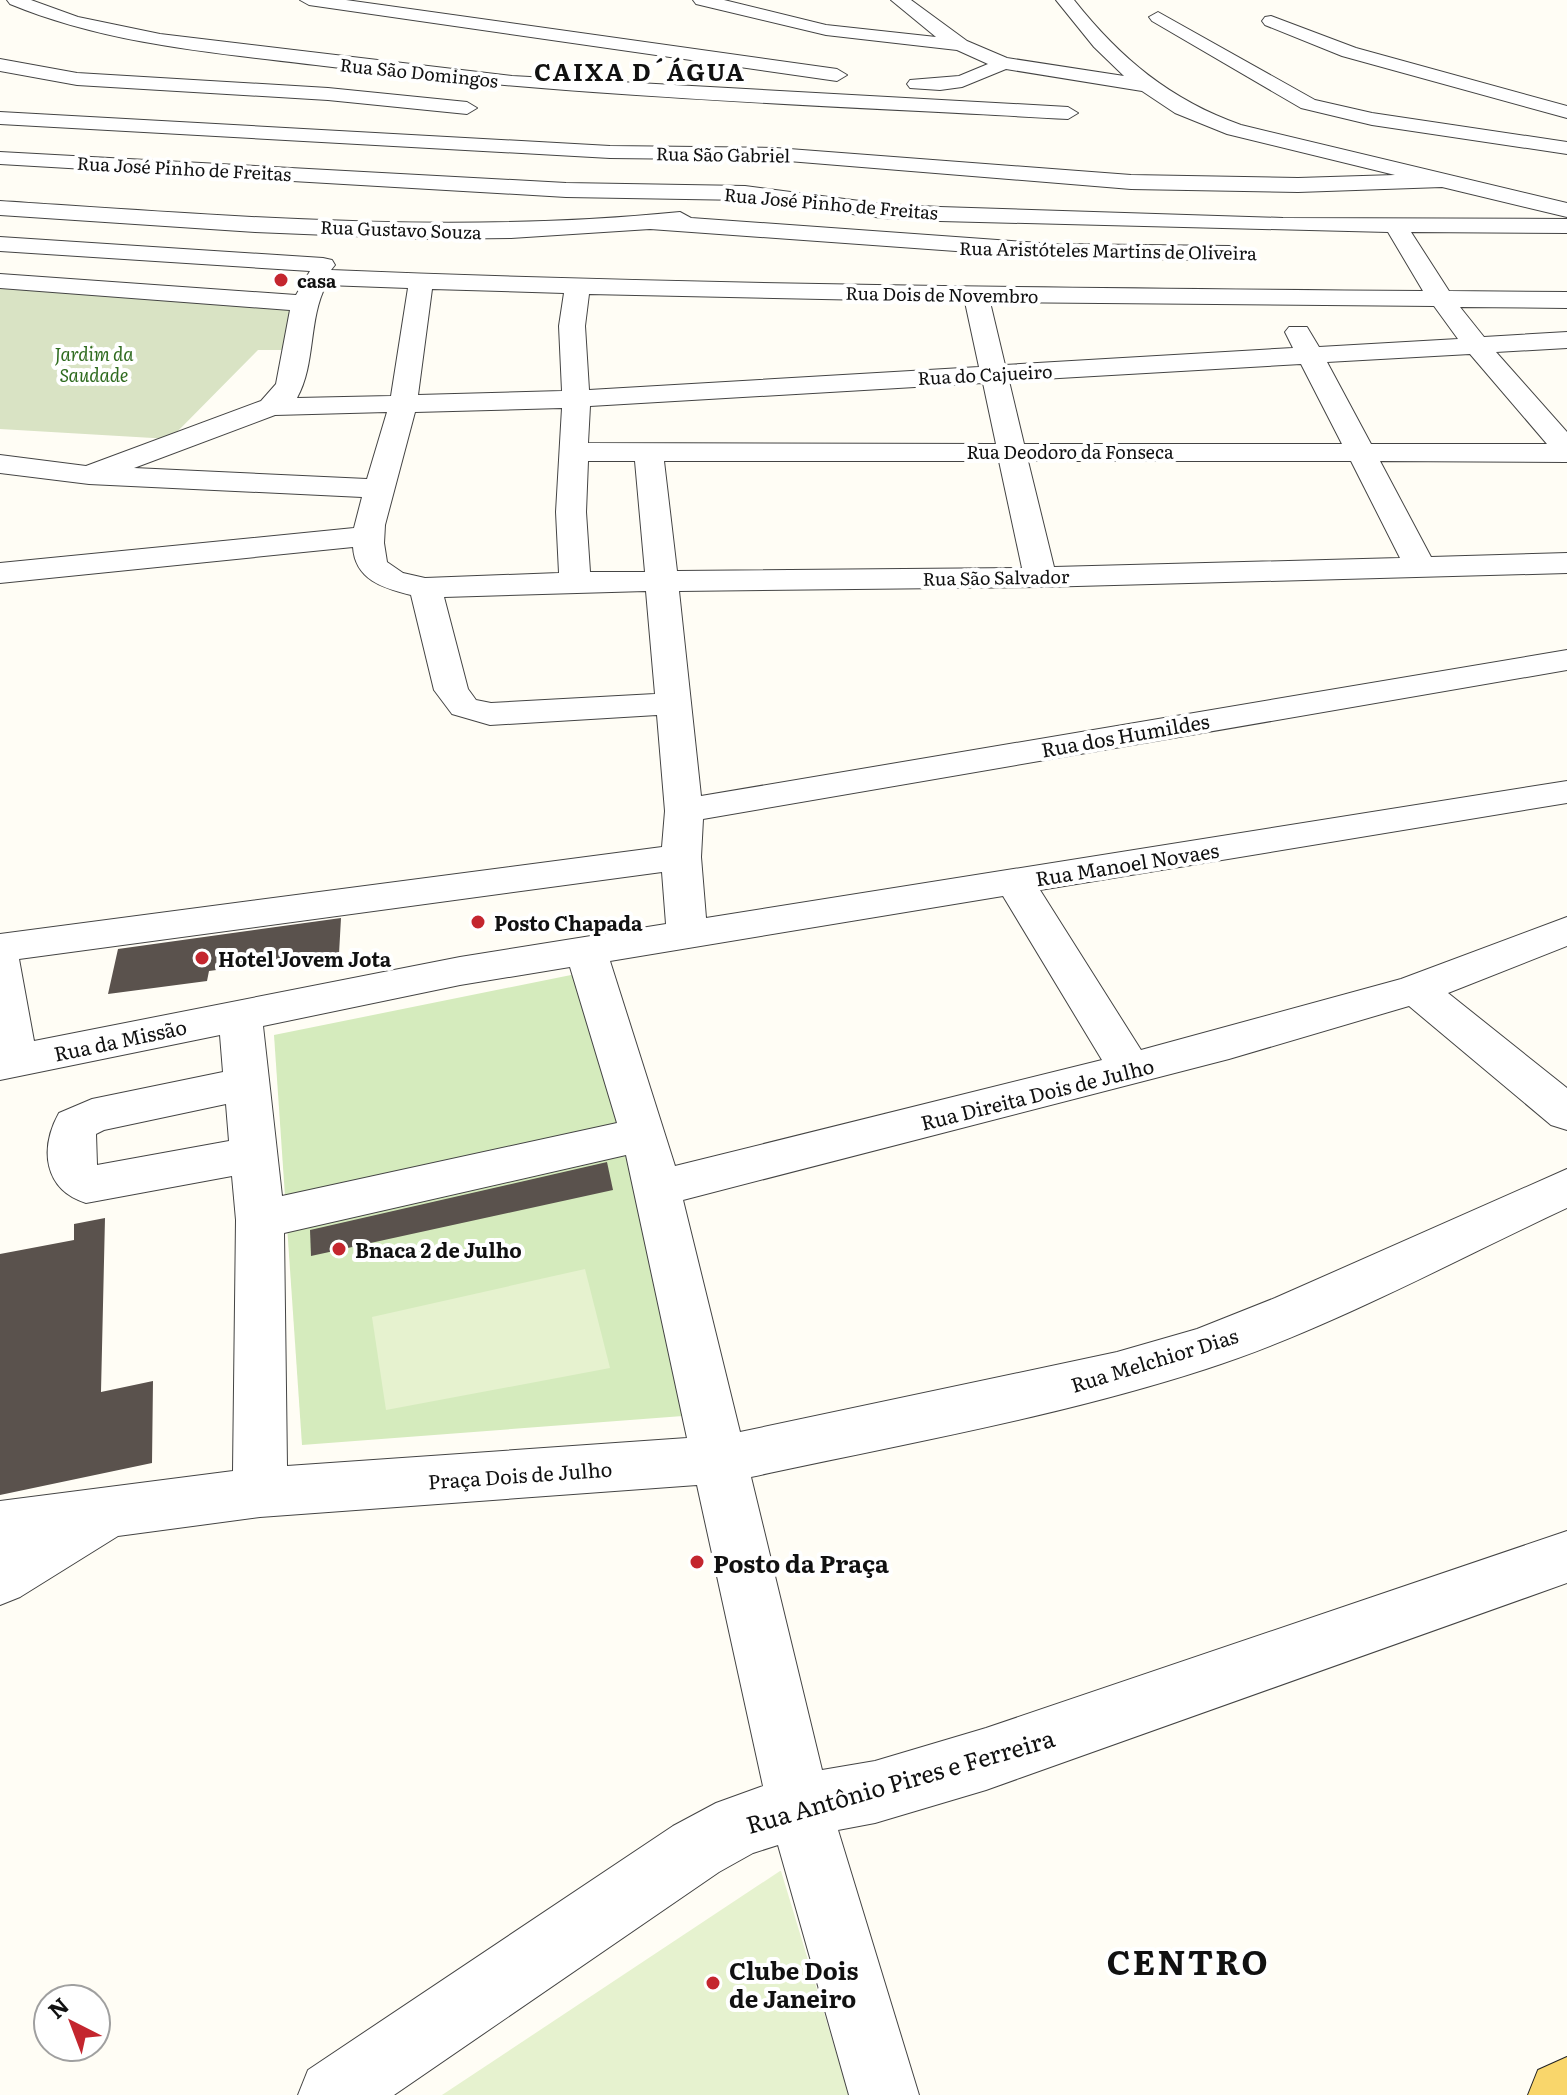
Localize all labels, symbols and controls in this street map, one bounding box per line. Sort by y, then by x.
street label: Rua São Domingos [339,50,499,94]
district label: CAIXA D´ÁGUA [534,53,746,88]
street label: Rua São Gabriel [656,139,790,169]
street label: Rua José Pinho de Freitas [76,149,292,187]
street label: Rua José Pinho de Freitas [723,180,939,226]
street label: Rua Gustavo Souza [320,213,482,245]
street label: Rua Aristóteles Martins de Oliveira [959,234,1257,266]
place label: casa [297,267,337,294]
marker: casa [272,271,290,289]
street label: Rua Dois de Novembro [845,279,1039,309]
park label: Jardim da Saudade [54,340,134,388]
street label: Rua do Cajueiro [917,357,1053,391]
street label: Rua Deodoro da Fonseca [966,438,1174,465]
street label: Rua São Salvador [922,562,1070,592]
street label: Rua dos Humildes [1039,704,1211,764]
street label: Rua Manoel Novaes [1033,834,1221,892]
place label: Posto Chapada [494,907,643,937]
marker: Posto Chapada [469,913,487,931]
place label: Hotel Jovem Jota [218,943,392,973]
marker: Hotel Jovem Jota [193,949,211,967]
street label: Rua da Missão [51,1010,189,1068]
street label: Rua Direita Dois de Julho [917,1049,1157,1137]
place label: Bnaca 2 de Julho [355,1234,522,1264]
marker: Bnaca 2 de Julho [330,1240,348,1258]
street label: Rua Melchior Dias [1067,1319,1241,1399]
street label: Praça Dois de Julho [427,1453,613,1495]
place label: Posto da Praça [713,1545,889,1580]
marker: Posto da Praça [688,1553,706,1571]
street label: Rua Antônio Pires e Ferreira [742,1719,1058,1841]
district label: CENTRO [1106,1935,1270,1985]
place label: Clube Dois de Janeiro [729,1952,858,2015]
marker: Clube Dois de Janeiro [704,1974,722,1992]
north arrow [32,1983,112,2063]
text: N [40,1989,76,2025]

